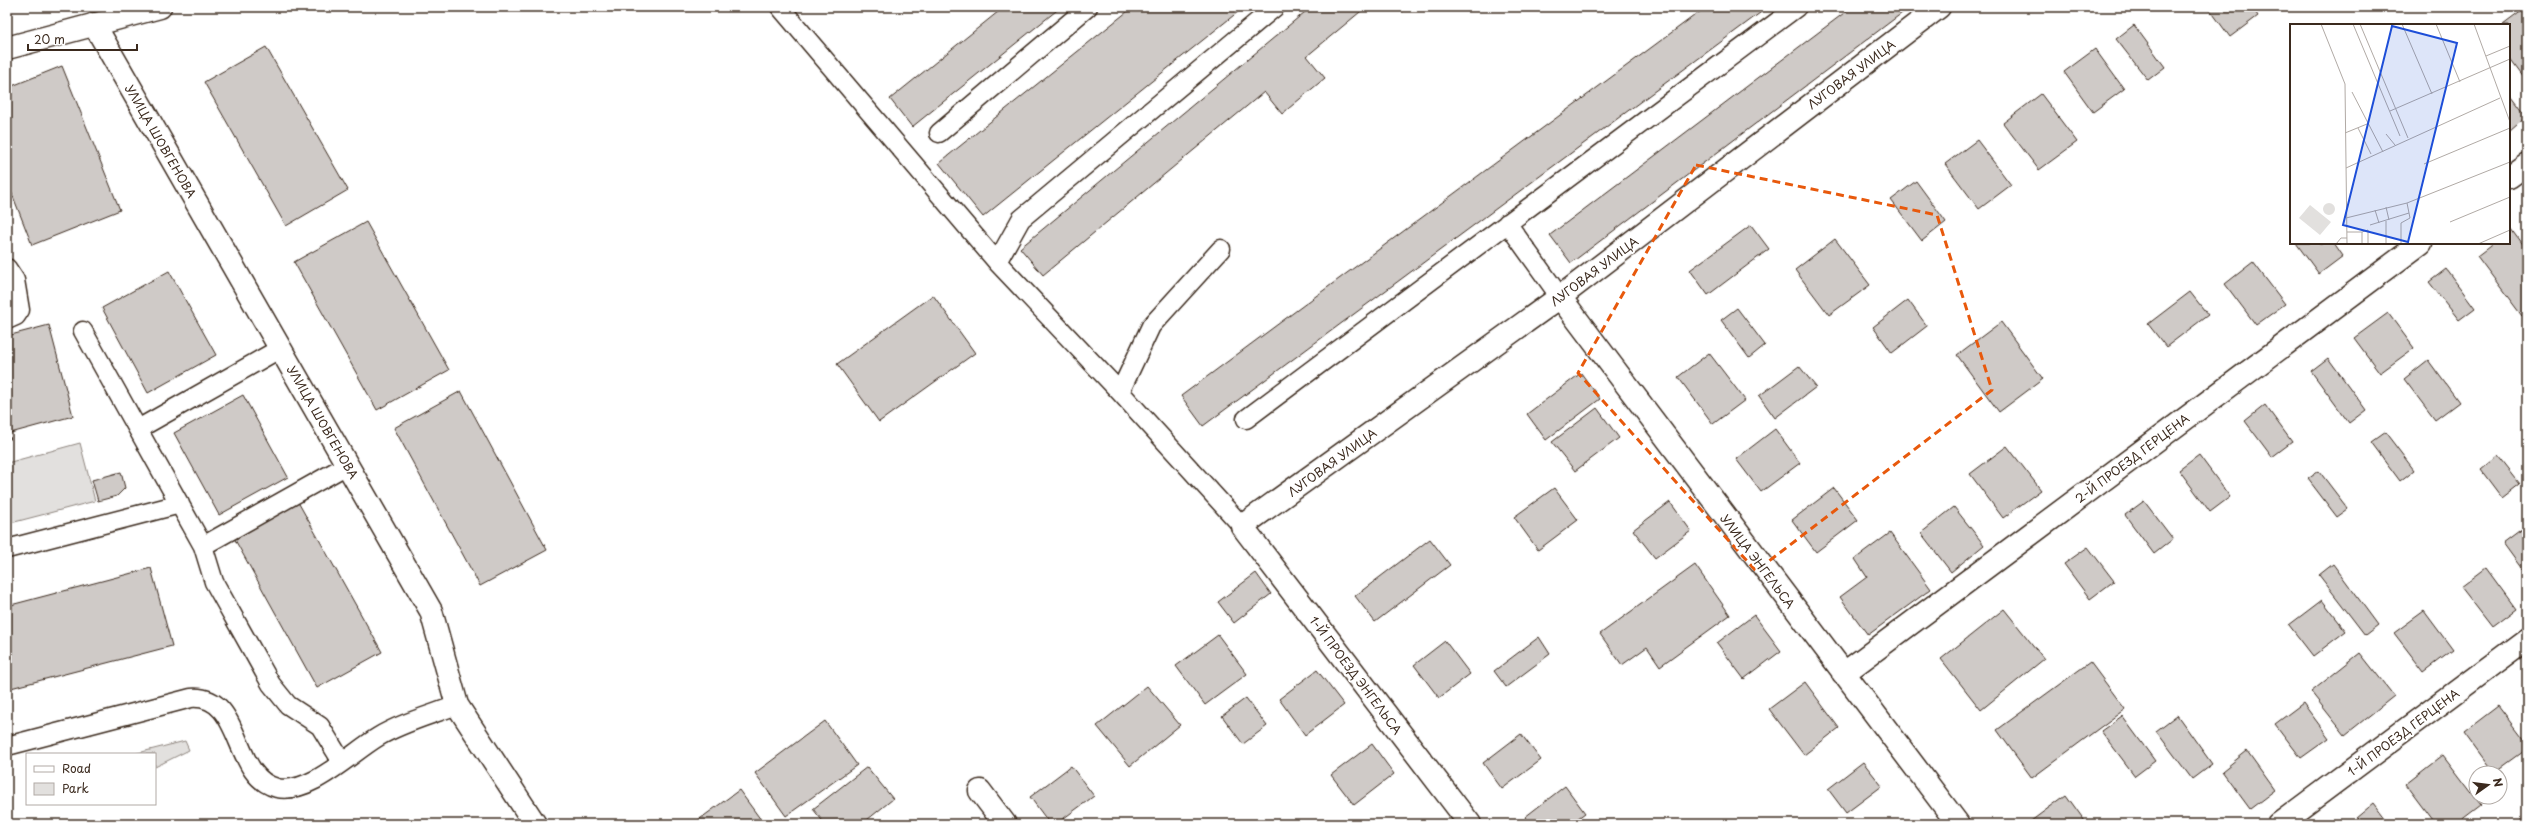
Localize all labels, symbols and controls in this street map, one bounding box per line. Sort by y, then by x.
inset map [2290,24,2510,244]
scale bar [28,26,137,52]
text: 20 m [34,30,65,48]
street label: ЛУГОВАЯ УЛИЦА [1803,35,1899,113]
street label: УЛИЦА ШОВГЕНОВА [121,81,201,201]
street label: ЛУГОВАЯ УЛИЦА [1546,232,1642,310]
street label: УЛИЦА ШОВГЕНОВА [283,362,363,482]
street label: 2-Й ПРОЕЗД ГЕРЦЕНА [2071,409,2193,507]
street label: ЛУГОВАЯ УЛИЦА [1284,424,1380,500]
street label: УЛИЦА ЭНГЕЛЬСА [1717,510,1799,612]
street label: 1-Й ПРОЕЗД ЭНГЕЛЬСА [1305,612,1407,738]
street label: 1-Й ПРОЕЗД ГЕРЦЕНА [2343,684,2463,780]
legend [26,753,156,805]
text: Road [62,759,91,777]
north arrow [2468,765,2508,805]
text: N [2489,776,2508,789]
text: Park [62,779,89,797]

